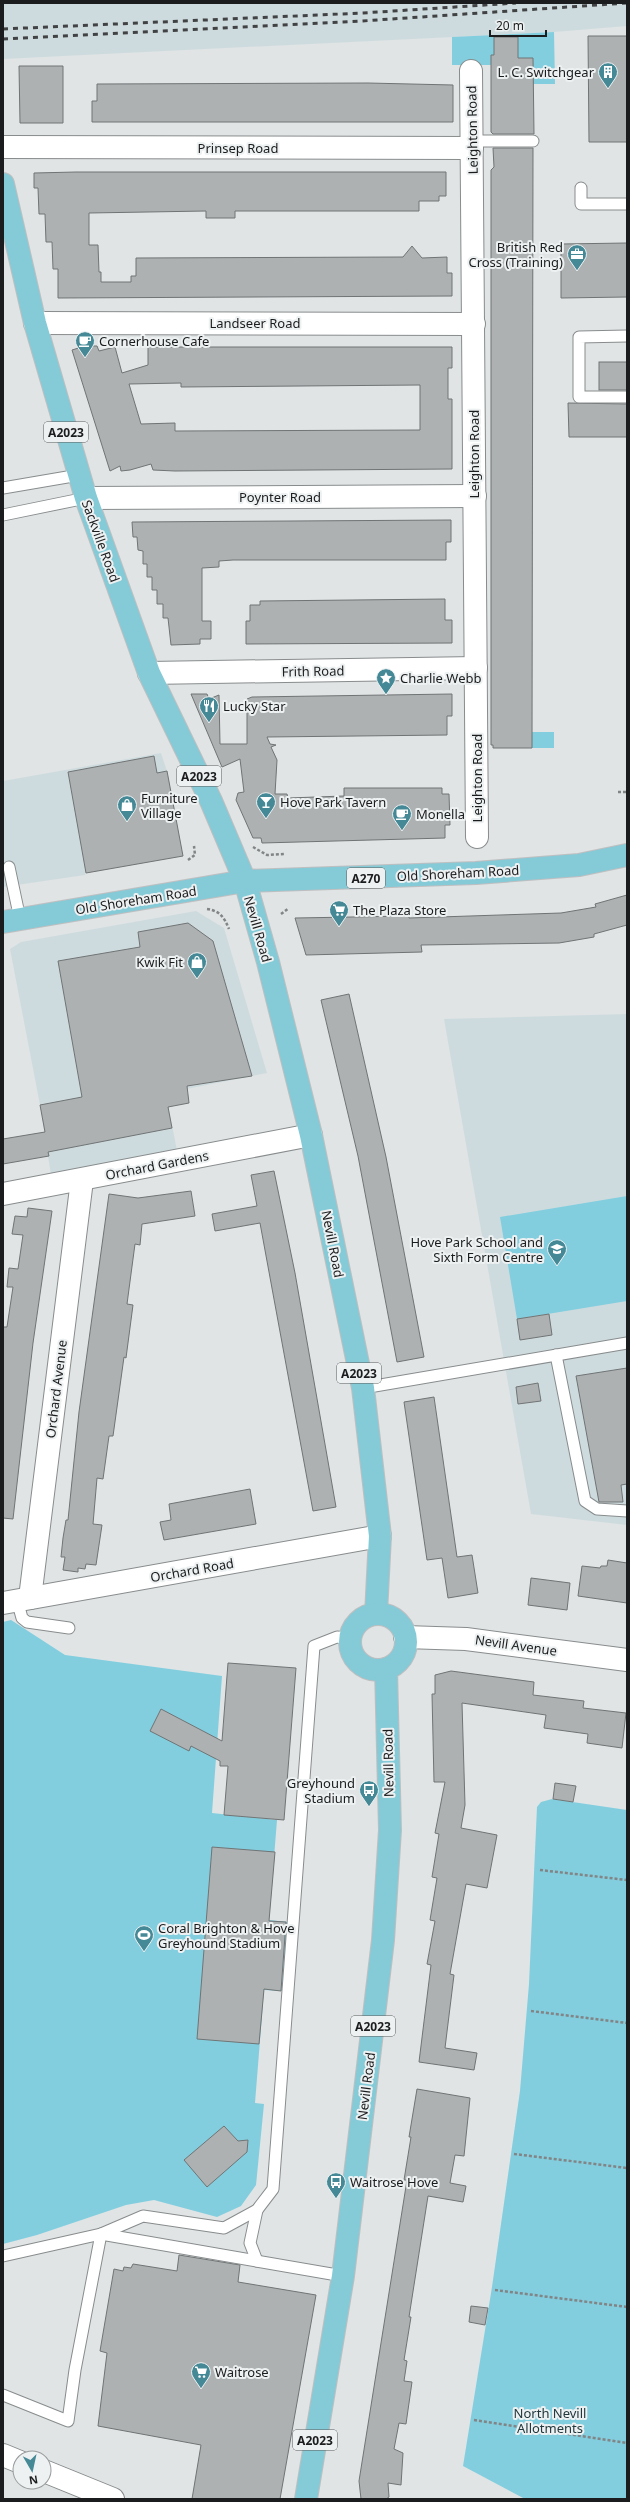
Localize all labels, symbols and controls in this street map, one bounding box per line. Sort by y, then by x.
scale bar [490,12,546,38]
text: 20 m [496,17,524,34]
building icon: L. C. Switchgear [597,61,619,89]
place label: L. C. Switchgear [498,63,595,81]
street label: Leighton Road [462,85,482,175]
street label: Prinsep Road [198,139,278,157]
place label: British Red Cross (Training) [468,238,563,271]
office icon: British Red Cross (Training) [566,243,588,271]
street label: Landseer Road [209,314,301,332]
cafe icon: Cornerhouse Cafe [74,330,96,358]
place label: Cornerhouse Cafe [99,332,209,350]
street label: Leighton Road [465,410,483,498]
road number: A2023 [44,422,88,442]
street label: Poynter Road [239,488,321,506]
street label: Sackville Road [78,497,124,585]
street label: Frith Road [281,661,345,681]
place icon: Charlie Webb [375,667,397,695]
place label: Charlie Webb [400,669,481,687]
restaurant icon: Lucky Star [198,695,220,723]
place label: Lucky Star [223,697,286,715]
street label: Leighton Road [468,734,486,822]
road number: A2023 [177,766,221,786]
place label: Furniture Village [141,789,198,822]
bar icon: Hove Park Tavern [255,791,277,819]
place label: Hove Park Tavern [280,793,386,811]
shop icon: Furniture Village [116,794,138,822]
cafe icon: Monella [391,803,413,831]
place label: Monella [416,805,465,823]
street label: Old Shoreham Road [396,861,520,885]
road number: A270 [347,868,385,888]
street label: Old Shoreham Road [74,882,198,918]
street label: Nevill Road [240,894,276,964]
supermarket icon: The Plaza Store [328,899,350,927]
place label: The Plaza Store [353,901,446,919]
shop icon: Kwik Fit [186,951,208,979]
place label: Kwik Fit [136,953,183,971]
street label: Orchard Gardens [104,1146,210,1184]
street label: Nevill Road [318,1209,348,1279]
place label: Hove Park School and Sixth Form Centre [410,1233,543,1266]
school or university icon: Hove Park School and Sixth Form Centre [546,1238,568,1266]
street label: Orchard Avenue [41,1339,71,1439]
road number: A2023 [337,1363,381,1383]
street label: Orchard Road [149,1554,235,1586]
street label: Nevill Avenue [474,1630,558,1660]
street label: Nevill Road [378,1729,398,1797]
place label: Greyhound Stadium [287,1774,355,1807]
bus stop icon: Greyhound Stadium [358,1779,380,1807]
place label: Coral Brighton & Hove Greyhound Stadium [158,1919,294,1952]
sports icon: Coral Brighton & Hove Greyhound Stadium [133,1924,155,1952]
road number: A2023 [351,2016,395,2036]
street label: Nevill Road [353,2051,379,2121]
bus stop icon: Waitrose Hove [325,2171,347,2199]
place label: Waitrose Hove [350,2173,438,2191]
supermarket icon: Waitrose [190,2361,212,2389]
place label: Waitrose [215,2363,269,2381]
park label: North Nevill Allotments [514,2404,586,2437]
road number: A2023 [293,2430,337,2450]
north arrow [12,2450,52,2490]
text: N [28,2472,39,2488]

